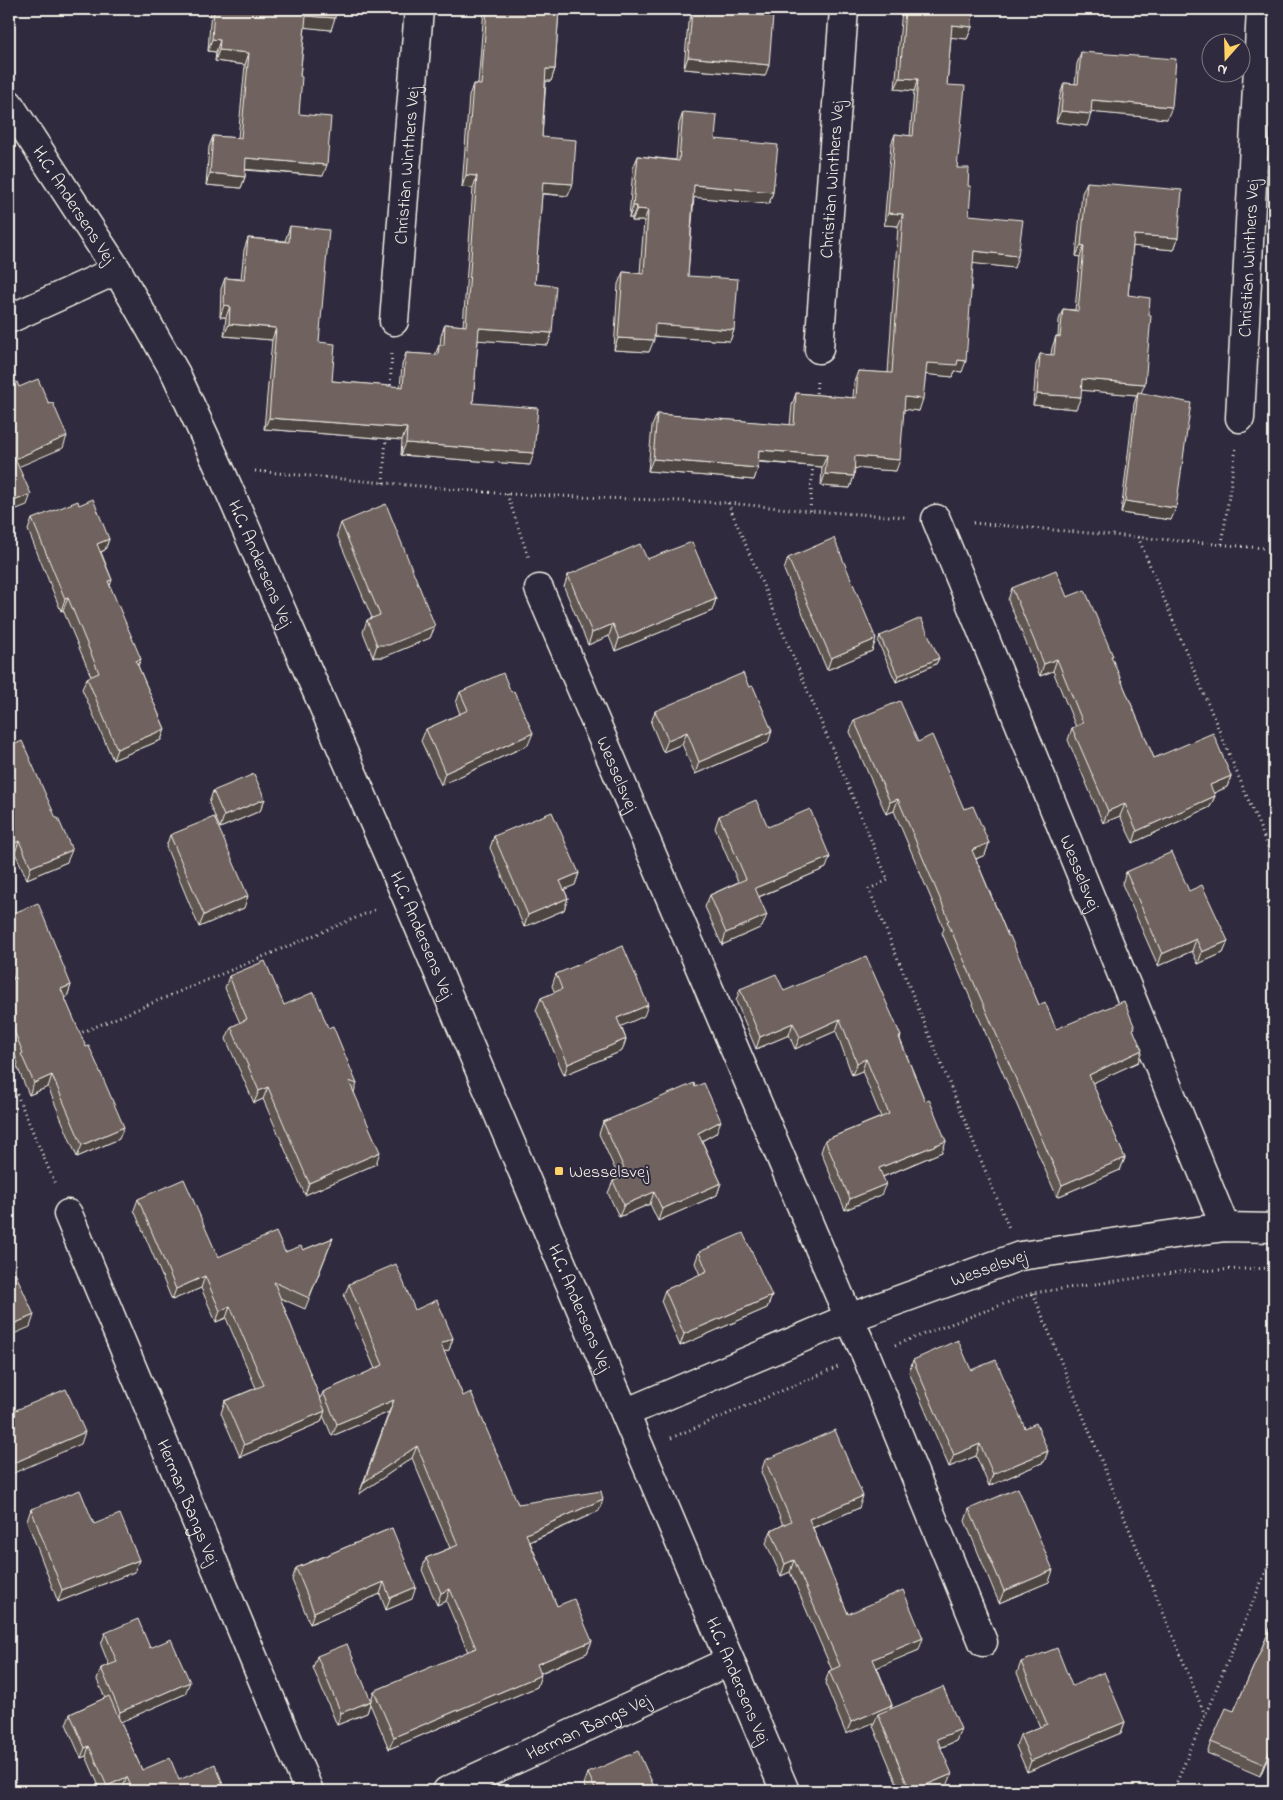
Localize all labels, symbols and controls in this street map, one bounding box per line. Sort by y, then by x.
north arrow [1200,32,1250,82]
text: N [1214,57,1230,80]
street label: Christian Winthers Vej [389,85,428,245]
street label: Christian Winthers Vej [815,99,852,259]
street label: H.C. Andersens Vej [25,142,121,270]
street label: Christian Winthers Vej [1233,178,1267,338]
street label: H.C. Andersens Vej [220,496,298,632]
street label: Wesselsvej [588,733,644,817]
street label: Wesselsvej [1051,832,1106,916]
street label: H.C. Andersens Vej [382,868,459,1003]
place label: Wesselsvej [569,1160,649,1186]
marker: Wesselsvej [553,1165,565,1177]
street label: H.C. Andersens Vej [540,1241,617,1376]
street label: Wesselsvej [948,1244,1029,1295]
street label: Herman Bangs Vej [149,1436,224,1570]
street label: H.C. Andersens Vej [698,1614,775,1749]
street label: Herman Bangs Vej [522,1688,655,1768]

